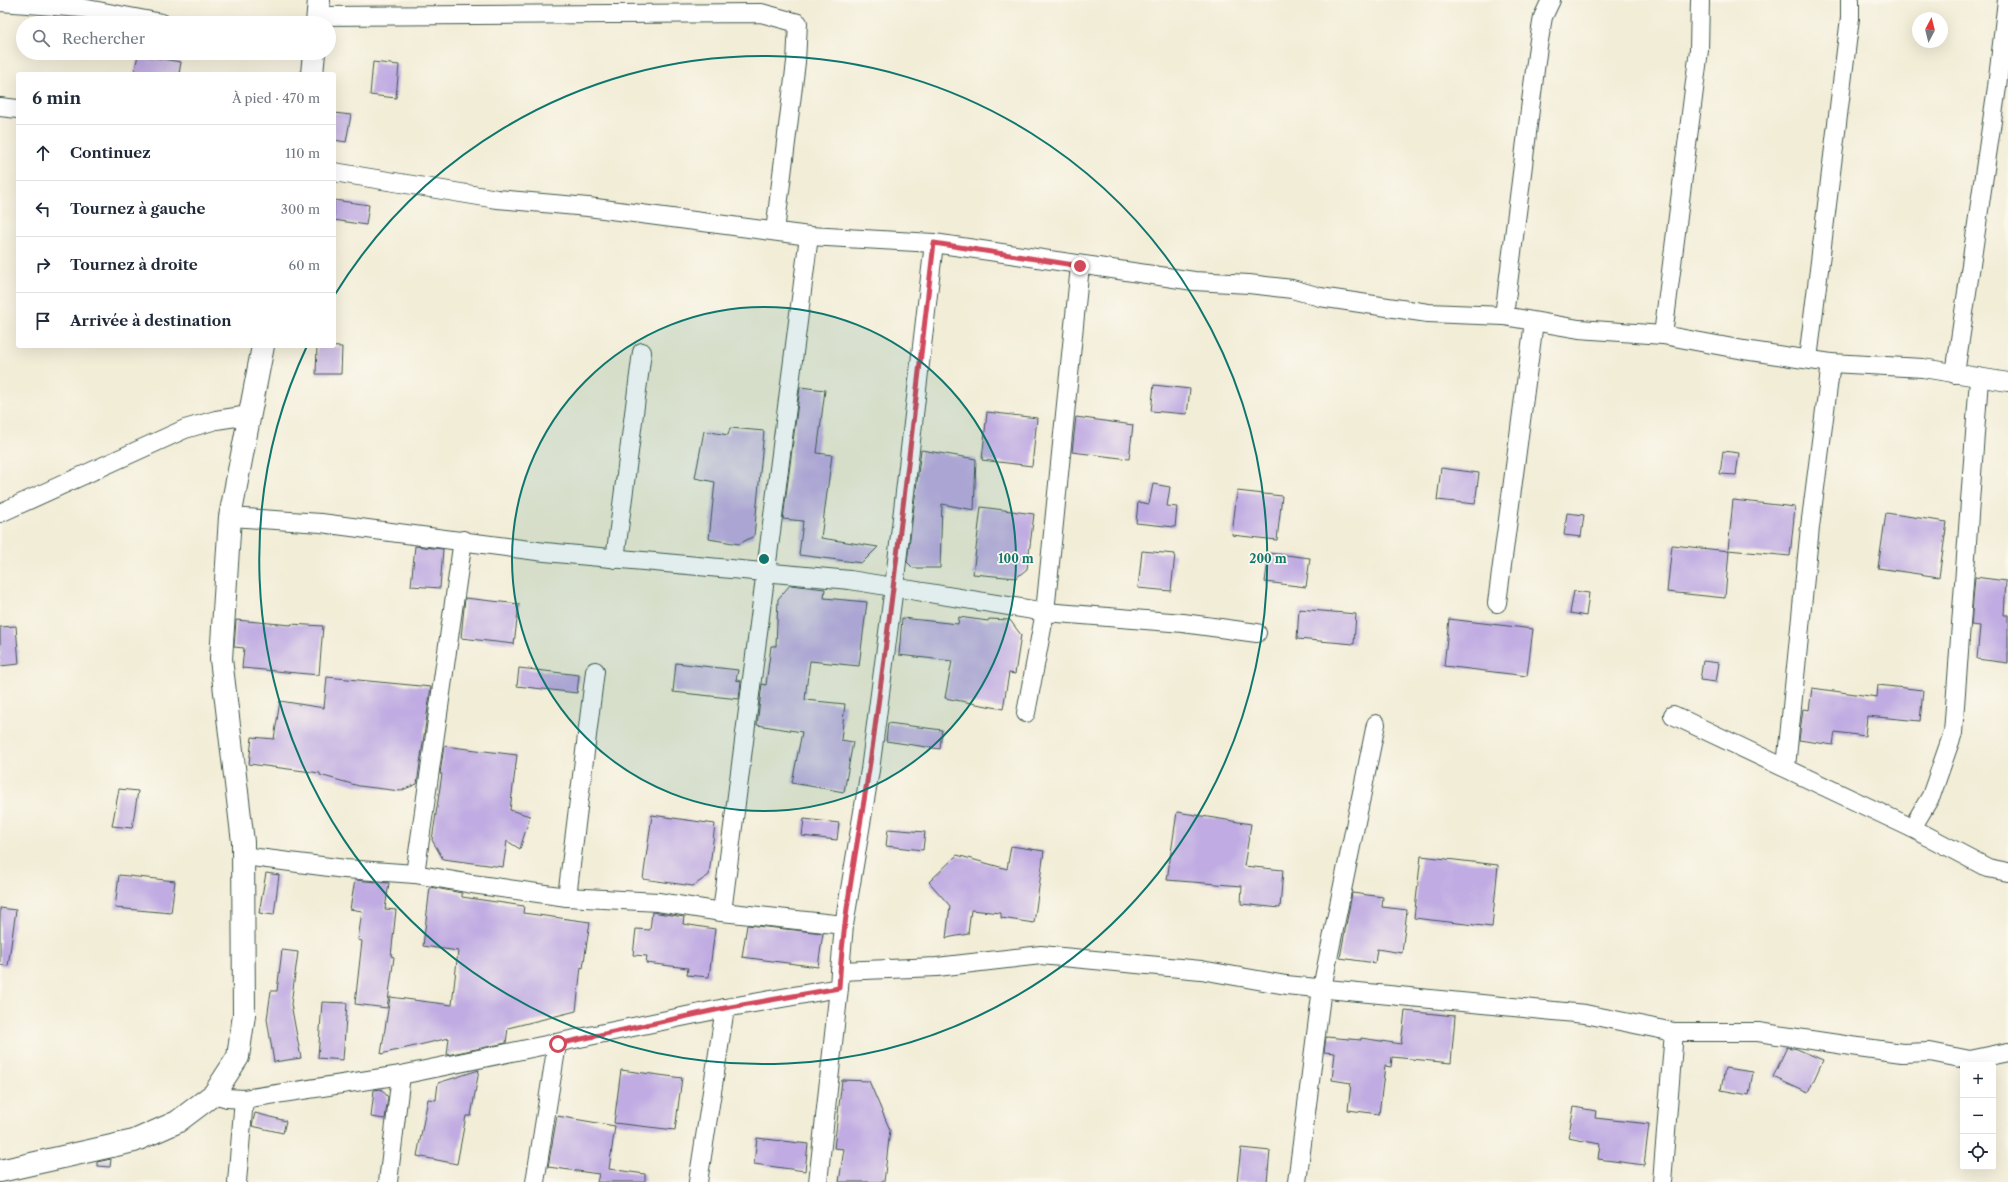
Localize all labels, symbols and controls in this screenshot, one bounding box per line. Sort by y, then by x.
north arrow [1912,12,1948,48]
search box [16,16,336,60]
icon: search [30,27,52,49]
text: Rechercher [62,29,145,48]
text: 6 min [32,88,81,108]
text: À pied · 470 m [232,90,320,106]
icon: ahead [32,142,54,164]
text: Continuez [70,143,151,162]
text: 110 m [285,145,320,161]
icon: left [32,198,54,220]
text: Tournez à gauche [70,199,206,218]
text: 300 m [281,201,320,217]
icon: right [32,254,54,276]
text: Tournez à droite [70,255,198,274]
text: 60 m [289,257,320,273]
route end [1071,257,1089,275]
icon: arrive [32,310,54,332]
text: Arrivée à destination [70,311,232,330]
text: 100 m [998,551,1034,566]
text: 200 m [1249,551,1287,566]
centre of rings [757,552,771,566]
route start [549,1035,567,1053]
map controls [1960,1062,1996,1170]
button: + [1960,1062,1996,1098]
button: − [1960,1098,1996,1134]
button: locate [1960,1134,1996,1170]

